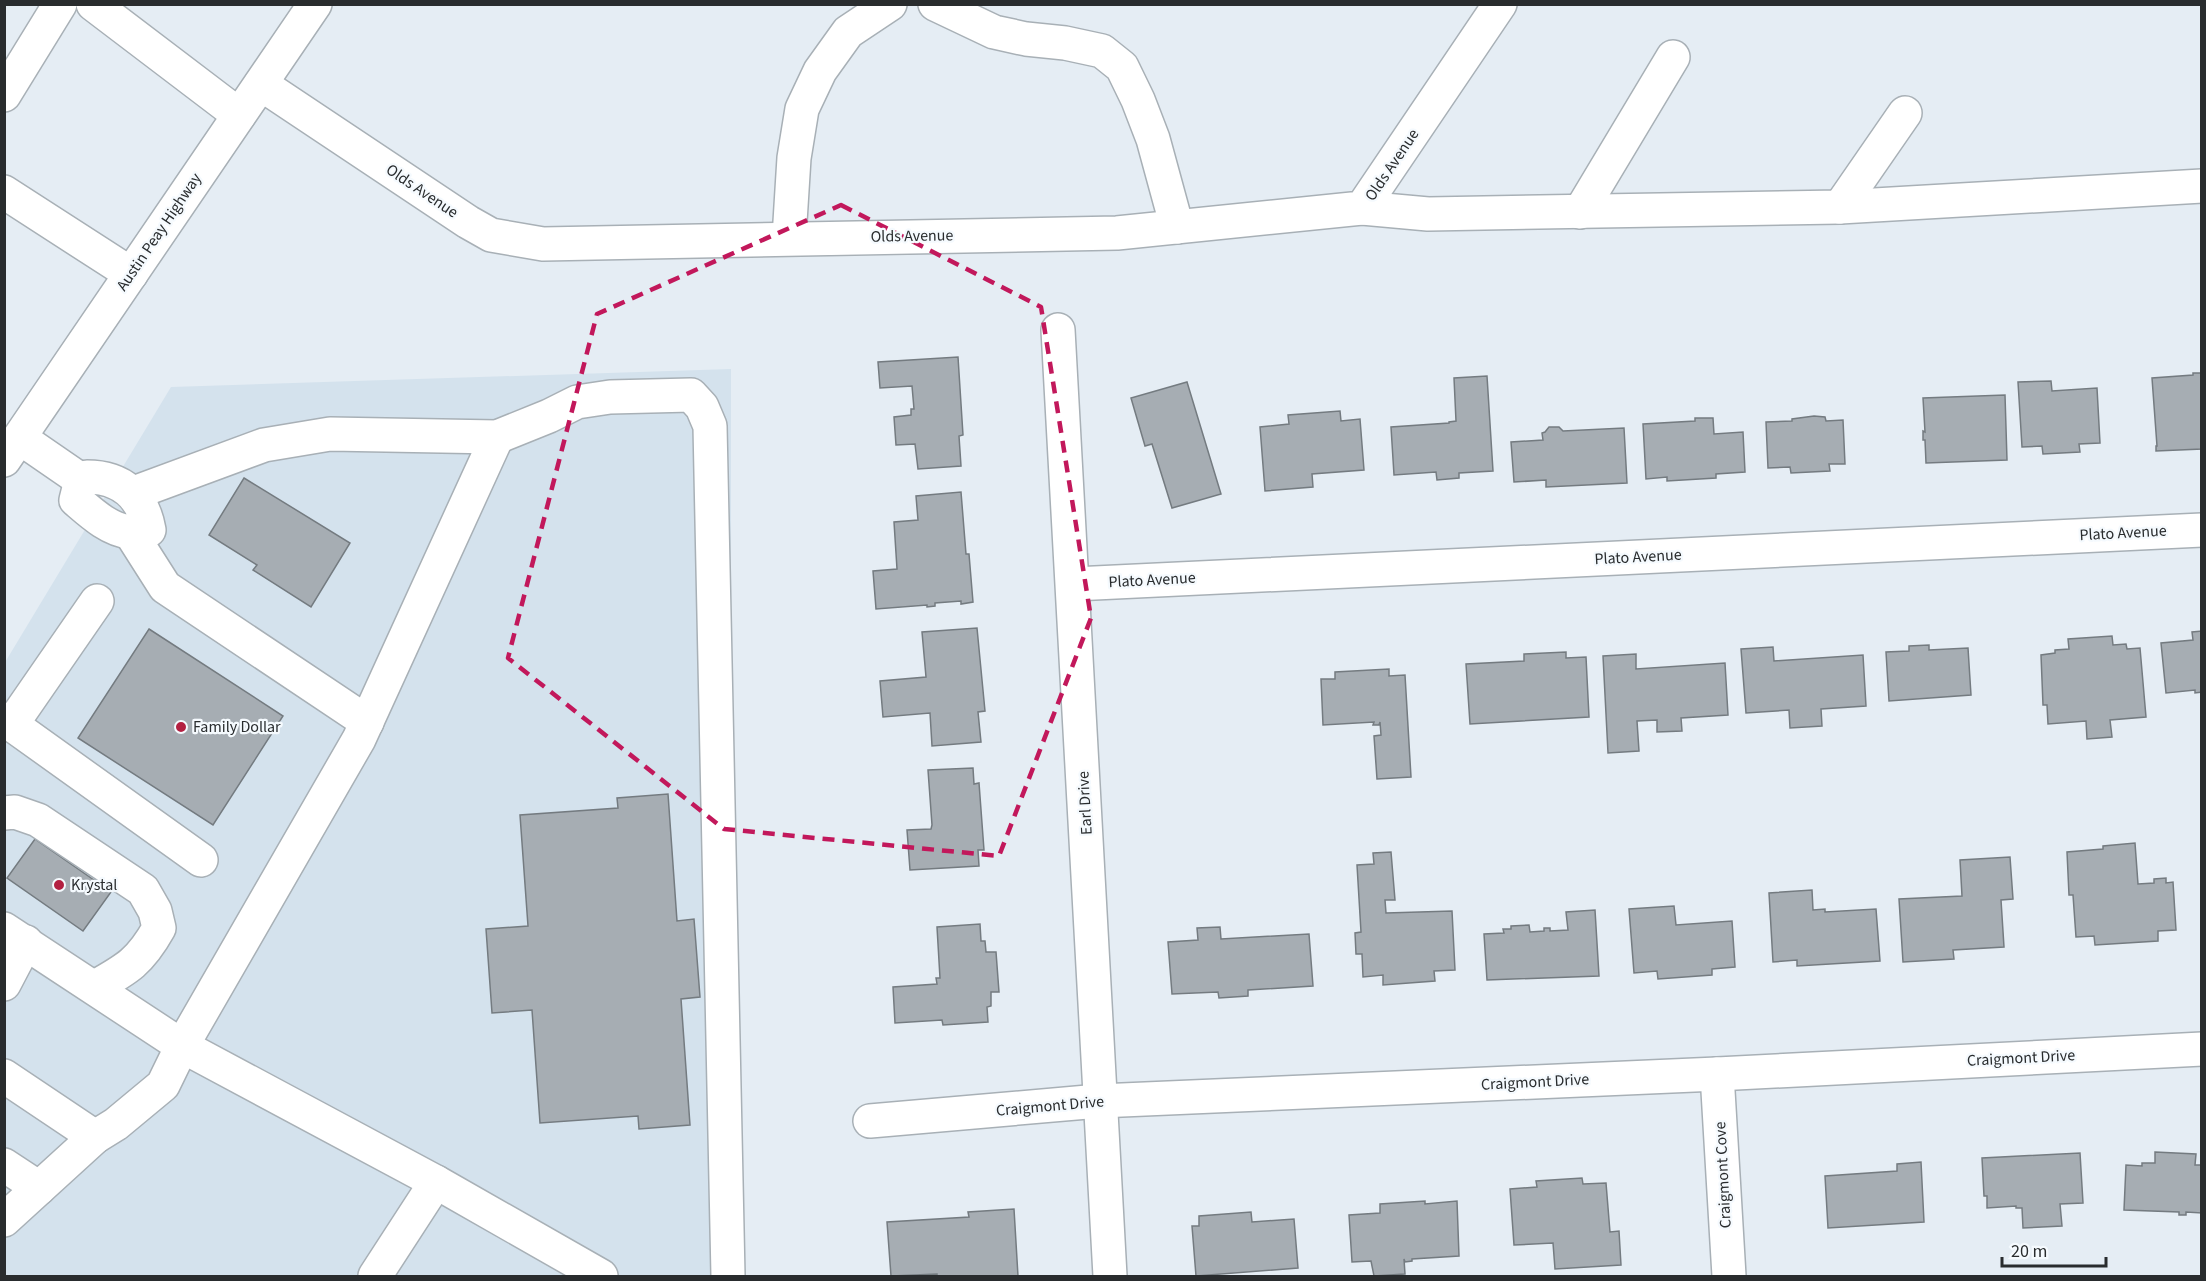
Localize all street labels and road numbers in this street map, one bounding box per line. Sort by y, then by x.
street label: Olds Avenue [1360,124,1424,205]
street label: Olds Avenue [382,159,463,223]
street label: Austin Peay Highway [111,168,207,295]
street label: Olds Avenue [870,224,954,248]
street label: Plato Avenue [2079,520,2167,546]
street label: Plato Avenue [1594,544,1682,570]
street label: Plato Avenue [1108,567,1196,593]
street label: Earl Drive [1072,770,1098,836]
street label: Craigmont Drive [1966,1044,2076,1072]
street label: Craigmont Drive [1480,1068,1590,1096]
street label: Craigmont Drive [995,1090,1105,1122]
street label: Craigmont Cove [1709,1121,1737,1229]

